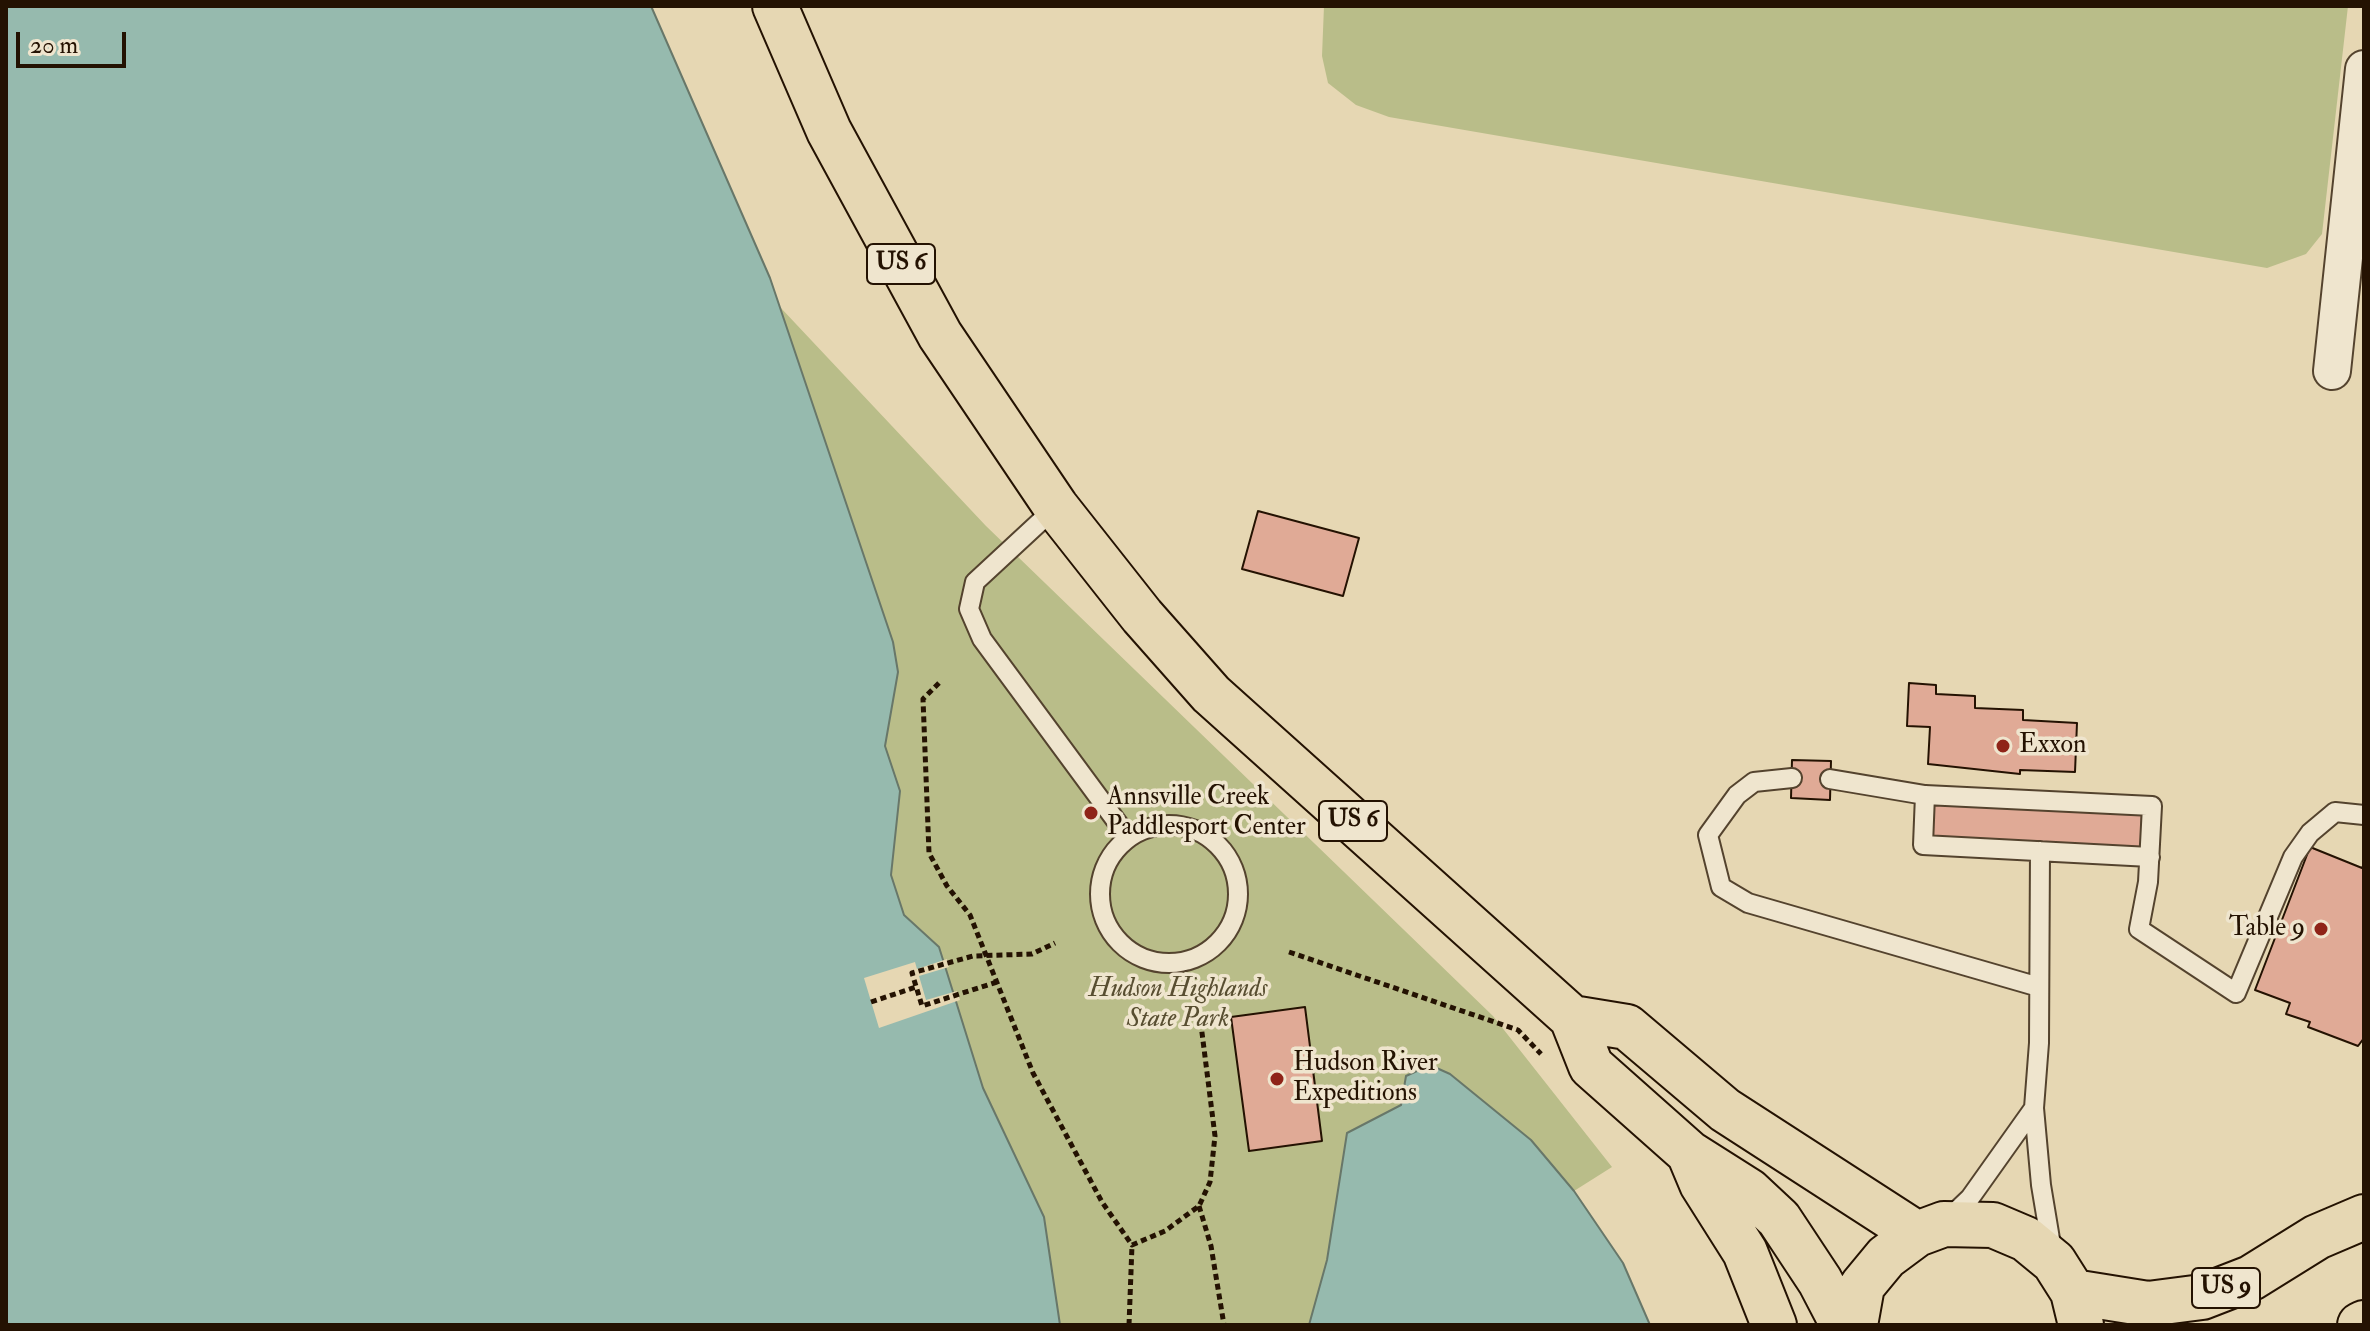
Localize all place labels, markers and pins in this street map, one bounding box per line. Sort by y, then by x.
place label: Exxon [2019,730,2086,762]
marker: Exxon [1994,737,2012,755]
place label: Annsville Creek Paddlesport Center [1107,782,1306,844]
marker: Annsville Creek Paddlesport Center [1082,804,1100,822]
place label: Table 9 [2229,913,2305,945]
marker: Table 9 [2312,920,2330,938]
place label: Hudson River Expeditions [1293,1048,1438,1110]
marker: Hudson River Expeditions [1268,1070,1286,1088]

